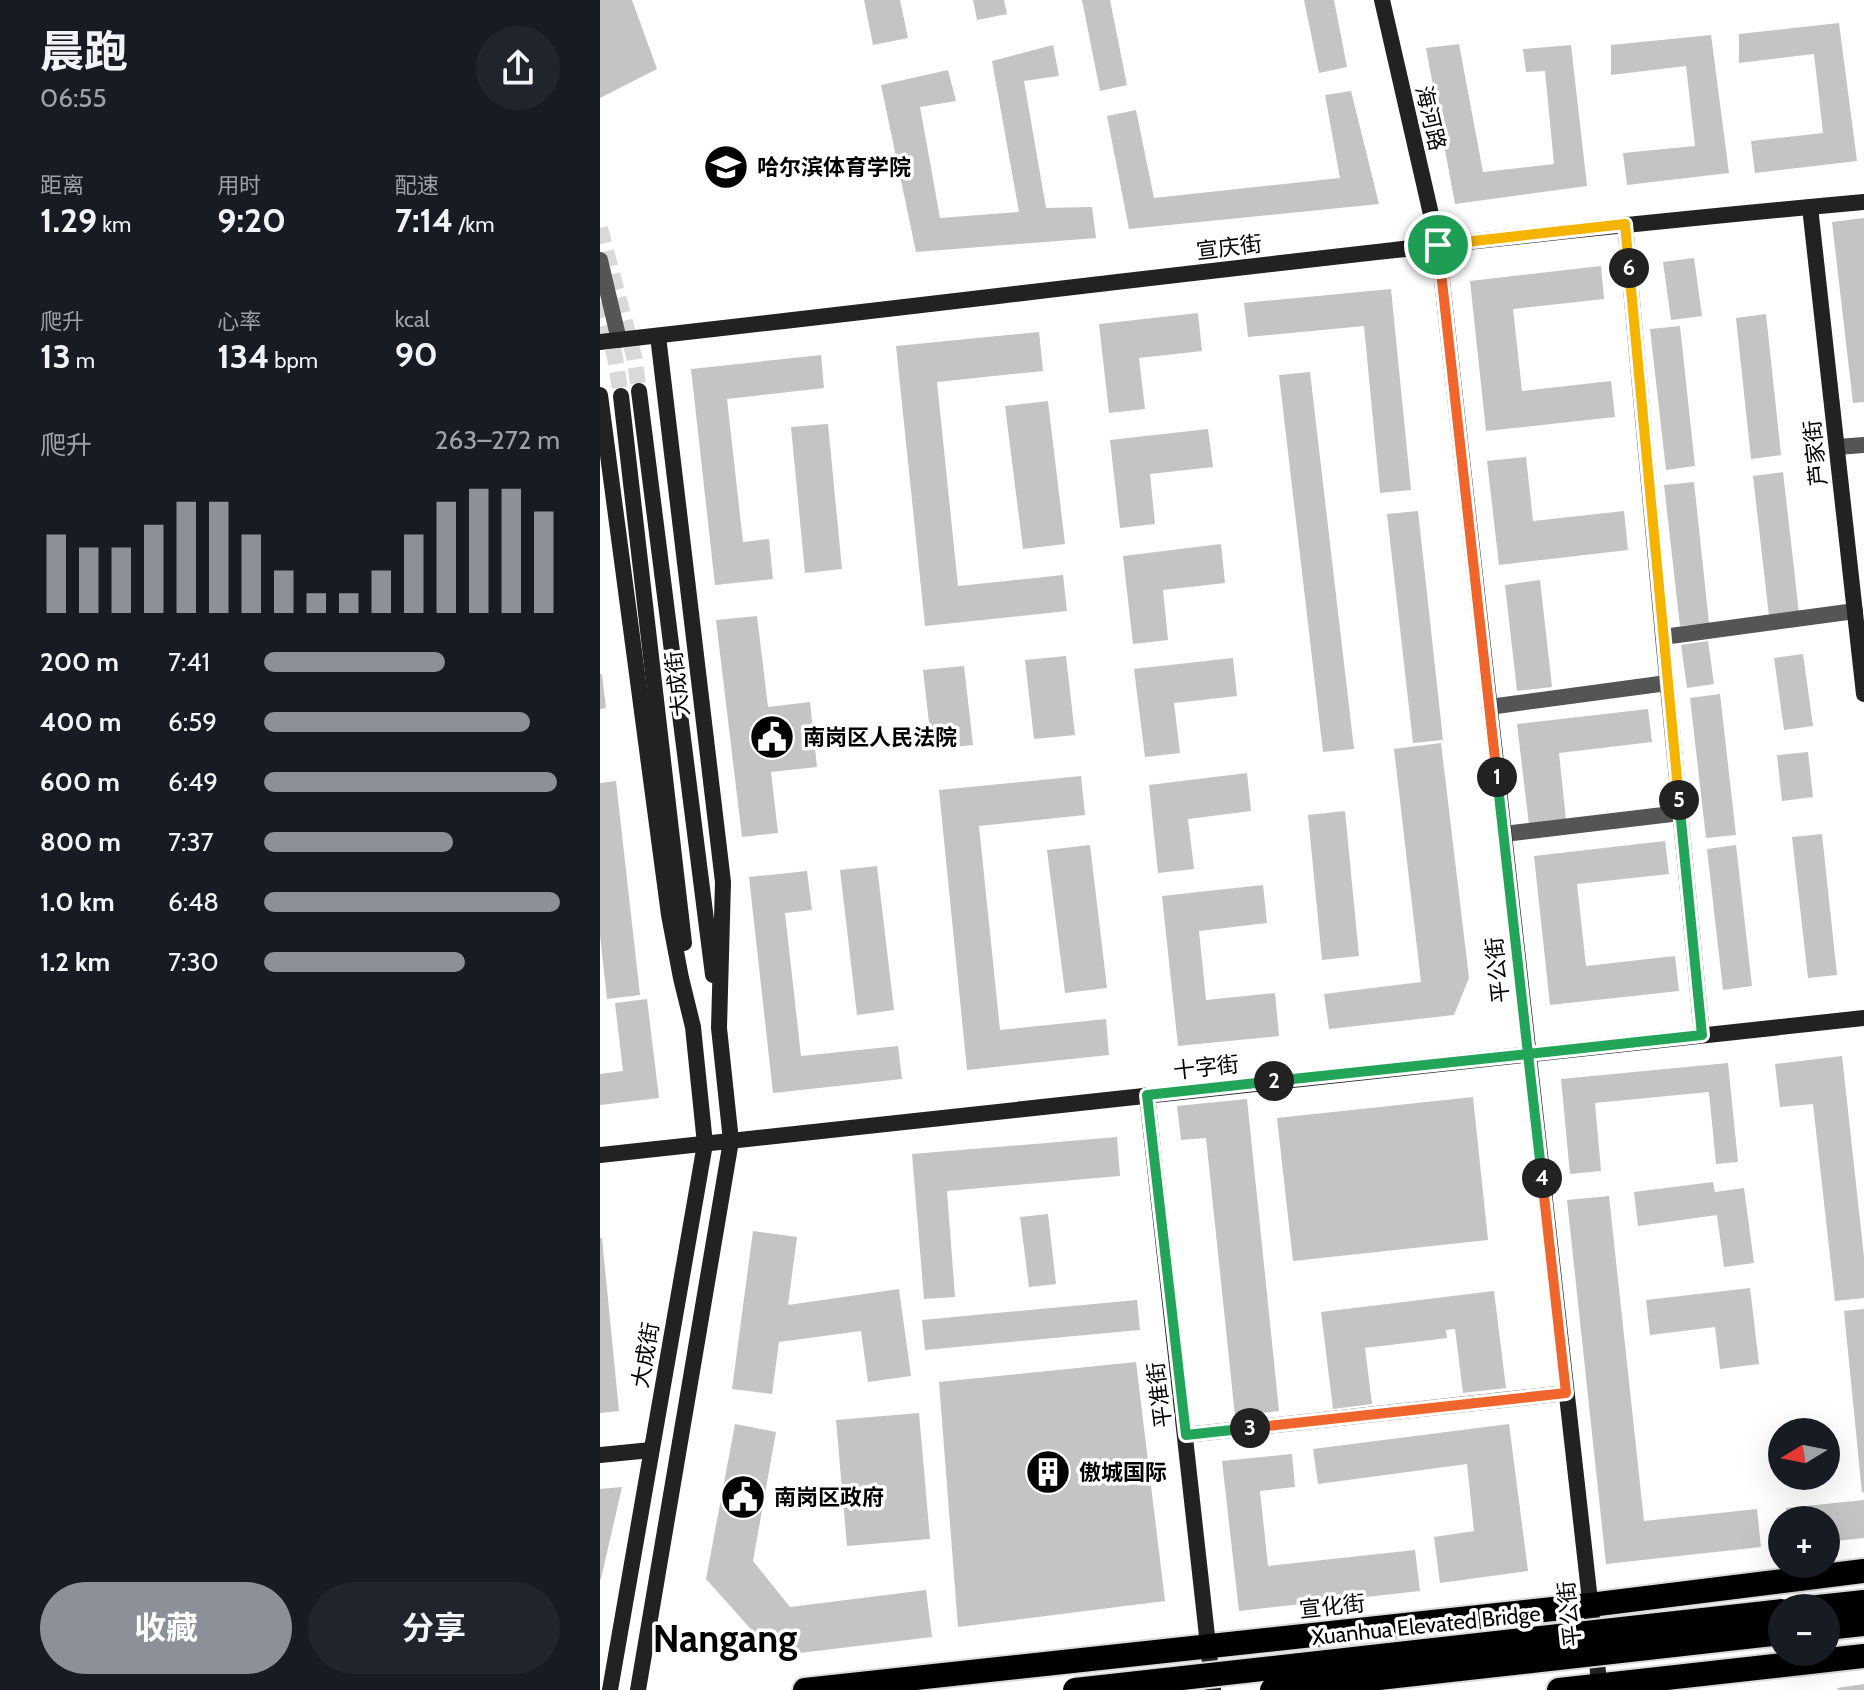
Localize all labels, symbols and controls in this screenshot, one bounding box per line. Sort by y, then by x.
text: 晨跑 [40,25,128,78]
button: share [476,26,560,110]
text: 06:55 [40,82,106,114]
street label: 海河路 [1410,83,1451,153]
school or university icon: 哈尔滨体育学院 [702,143,750,191]
place label: 哈尔滨体育学院 [757,154,911,181]
text: 距离 [40,172,84,199]
text: 用时 [217,172,261,199]
text: 配速 [395,172,439,199]
text: 1.29 [40,199,97,241]
text: 9:20 [217,199,286,241]
text: 7:14 [395,199,453,241]
text: km [97,211,131,238]
text: /km [453,211,494,238]
pin [1404,211,1472,279]
icon: arrive [1416,223,1460,267]
street label: 宣庆街 [1195,230,1263,265]
pin: 6 [1609,248,1649,288]
text: 6 [1623,254,1635,281]
text: kcal [395,306,430,333]
text: 爬升 [40,308,84,335]
text: 心率 [217,308,261,335]
text: 90 [395,333,438,375]
text: 13 [40,335,71,377]
text: 134 [217,335,269,377]
text: m [71,347,95,374]
text: bpm [269,347,318,374]
street label: 芦家街 [1799,419,1832,487]
text: 263–272 m [435,424,560,456]
text: 爬升 [40,429,92,461]
text: 200 m [40,646,119,678]
text: 7:41 [168,646,210,678]
street label: 大成街 [660,650,695,718]
text: 400 m [40,706,121,738]
text: 6:59 [168,706,217,738]
public building icon: 南岗区人民法院 [748,713,796,761]
place label: 南岗区人民法院 [803,724,957,751]
pin: 1 [1477,757,1517,797]
text: 1 [1493,763,1501,790]
text: 600 m [40,766,120,798]
text: 6:49 [168,766,218,798]
pin: 5 [1659,780,1699,820]
text: 5 [1673,786,1685,813]
text: 800 m [40,826,121,858]
text: 7:37 [168,826,214,858]
text: 1.0 km [40,886,115,918]
text: 6:48 [168,886,219,918]
street label: 平公街 [1481,936,1514,1004]
text: 1.2 km [40,946,110,978]
text: 7:30 [168,946,219,978]
street label: 十字街 [1172,1051,1240,1084]
pin: 2 [1254,1061,1294,1101]
text: 2 [1268,1067,1280,1094]
pin: 4 [1522,1158,1562,1198]
text: 4 [1535,1164,1549,1191]
street label: 大成街 [626,1320,665,1390]
street label: 平准街 [1142,1361,1177,1429]
pin: 3 [1230,1408,1270,1448]
text: 3 [1244,1414,1256,1441]
north arrow [1768,1418,1840,1490]
map controls [1768,1418,1840,1666]
building icon: 傲城国际 [1024,1448,1072,1496]
place label: 傲城国际 [1079,1459,1167,1486]
public building icon: 南岗区政府 [719,1473,767,1521]
place label: 南岗区政府 [774,1484,884,1511]
button: + [1768,1506,1840,1578]
street label: 平公街 [1553,1580,1586,1648]
button: 收藏 [40,1582,292,1674]
button: 分享 [308,1582,560,1674]
street label: 宣化街 [1298,1590,1366,1623]
button: − [1768,1594,1840,1666]
street label: Xuanhua Elevated Bridge [1310,1600,1542,1651]
district label: Nangang [653,1615,797,1662]

